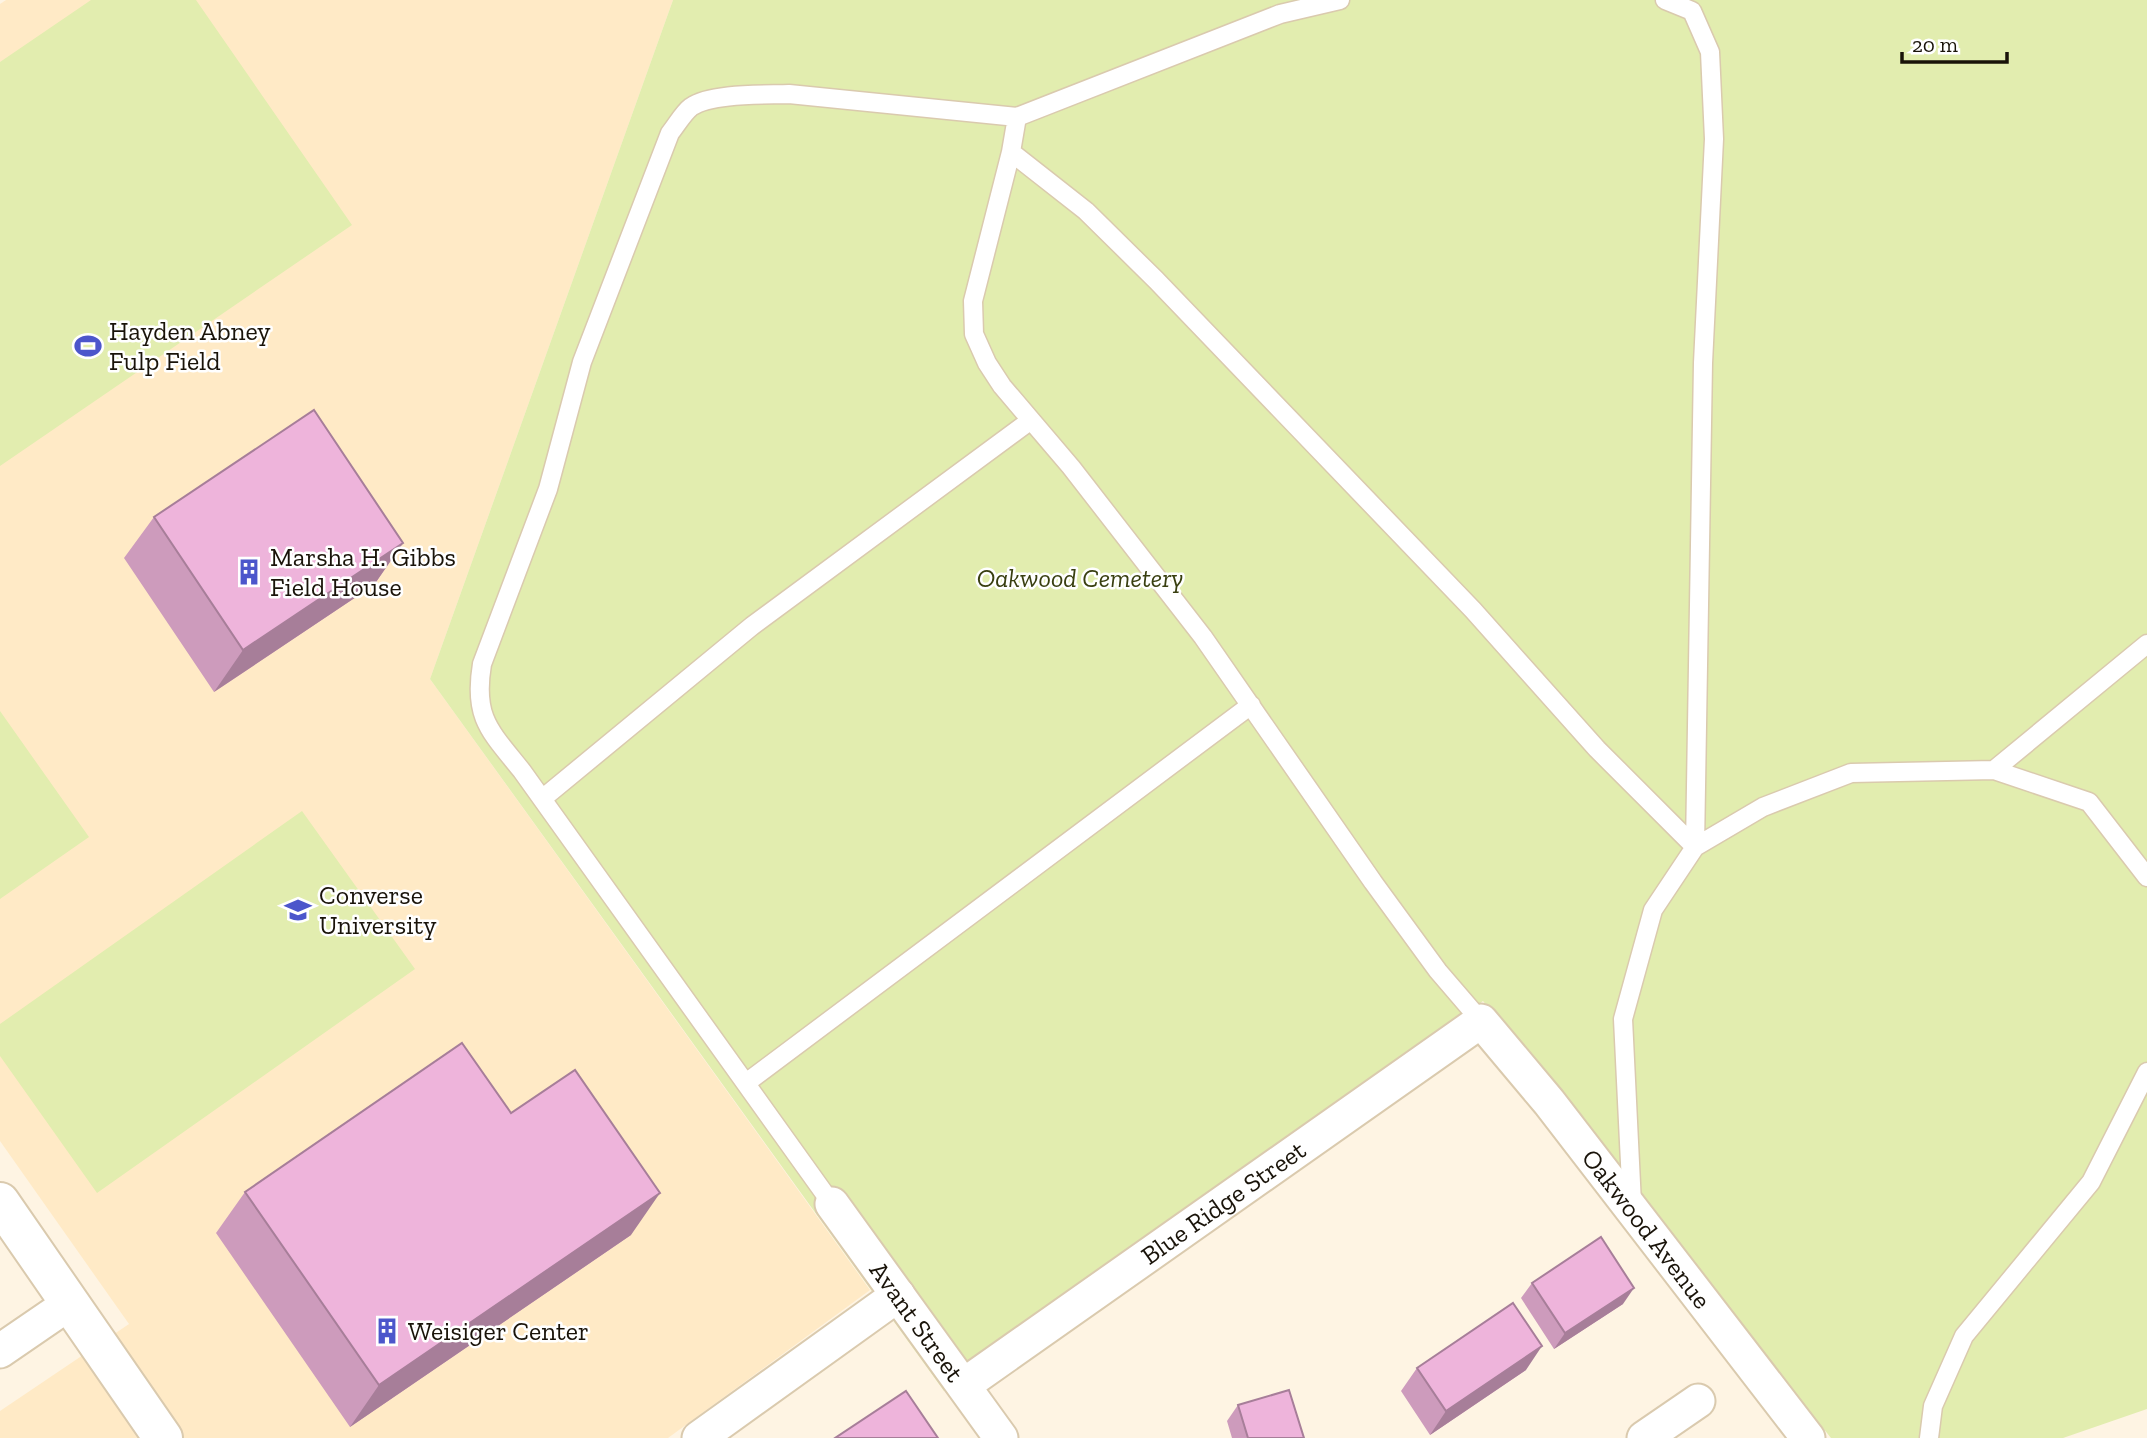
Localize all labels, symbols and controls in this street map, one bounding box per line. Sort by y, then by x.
scale bar [1902,21,2007,65]
text: 20 m [1912,32,1958,57]
place label: Hayden Abney Fulp Field [109,315,271,377]
sports icon: Hayden Abney Fulp Field [73,331,103,361]
place label: Marsha H. Gibbs Field House [270,541,456,603]
building icon: Marsha H. Gibbs Field House [234,557,264,587]
park label: Oakwood Cemetery [977,562,1183,594]
place label: Converse University [319,879,437,941]
school or university icon: Converse University [283,895,313,925]
street label: Blue Ridge Street [1135,1133,1312,1271]
street label: Oakwood Avenue [1575,1142,1718,1315]
street label: Avant Street [863,1255,971,1388]
place label: Weisiger Center [408,1315,589,1347]
building icon: Weisiger Center [372,1316,402,1346]

